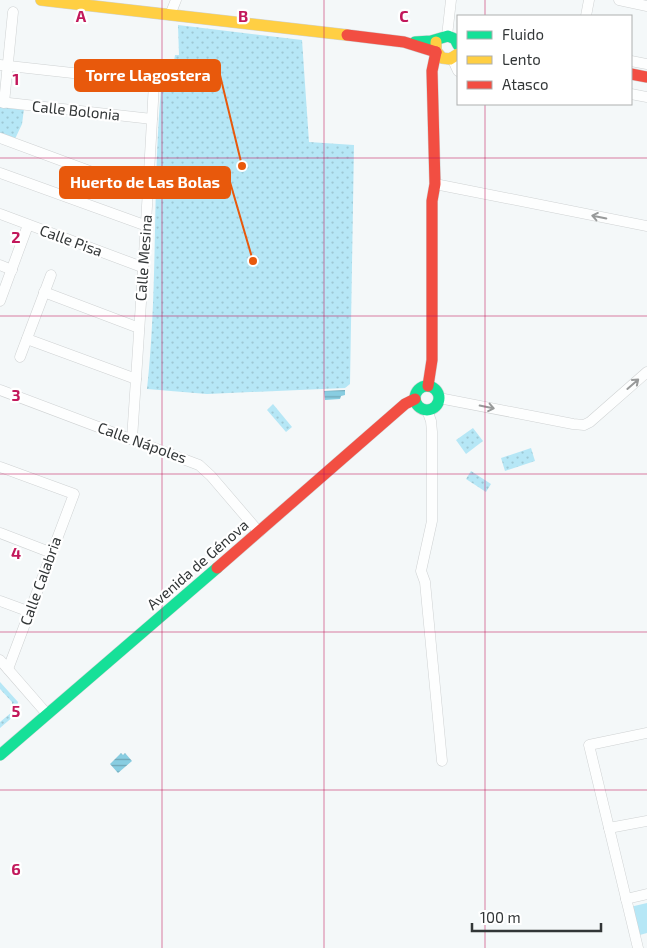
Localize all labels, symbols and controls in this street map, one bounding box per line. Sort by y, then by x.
text: A [76,6,87,25]
text: B [238,6,248,25]
text: C [399,6,409,25]
legend [457,15,632,105]
text: Fluido [502,25,544,43]
text: Lento [502,50,541,68]
callout: Torre Llagostera [75,60,220,91]
text: Torre Llagostera [85,65,211,84]
text: 1 [13,69,19,88]
text: Atasco [502,75,548,93]
street label: Calle Bolonia [31,96,121,124]
callout: Huerto de Las Bolas [60,167,230,198]
text: Huerto de Las Bolas [70,172,220,191]
one-way arrow [592,211,608,221]
street label: Calle Mesina [131,214,155,302]
street label: Calle Pisa [37,220,105,260]
text: 2 [11,227,21,246]
one-way arrow [626,379,639,390]
text: 3 [11,385,21,404]
one-way arrow [478,403,494,412]
street label: Calle Nápoles [95,418,189,466]
street label: Avenida de Génova [143,515,252,613]
street label: Calle Calabria [16,534,64,627]
text: 4 [11,543,21,562]
text: 5 [12,701,21,720]
text: 6 [11,859,21,878]
scale bar [472,900,601,932]
text: 100 m [480,908,521,926]

